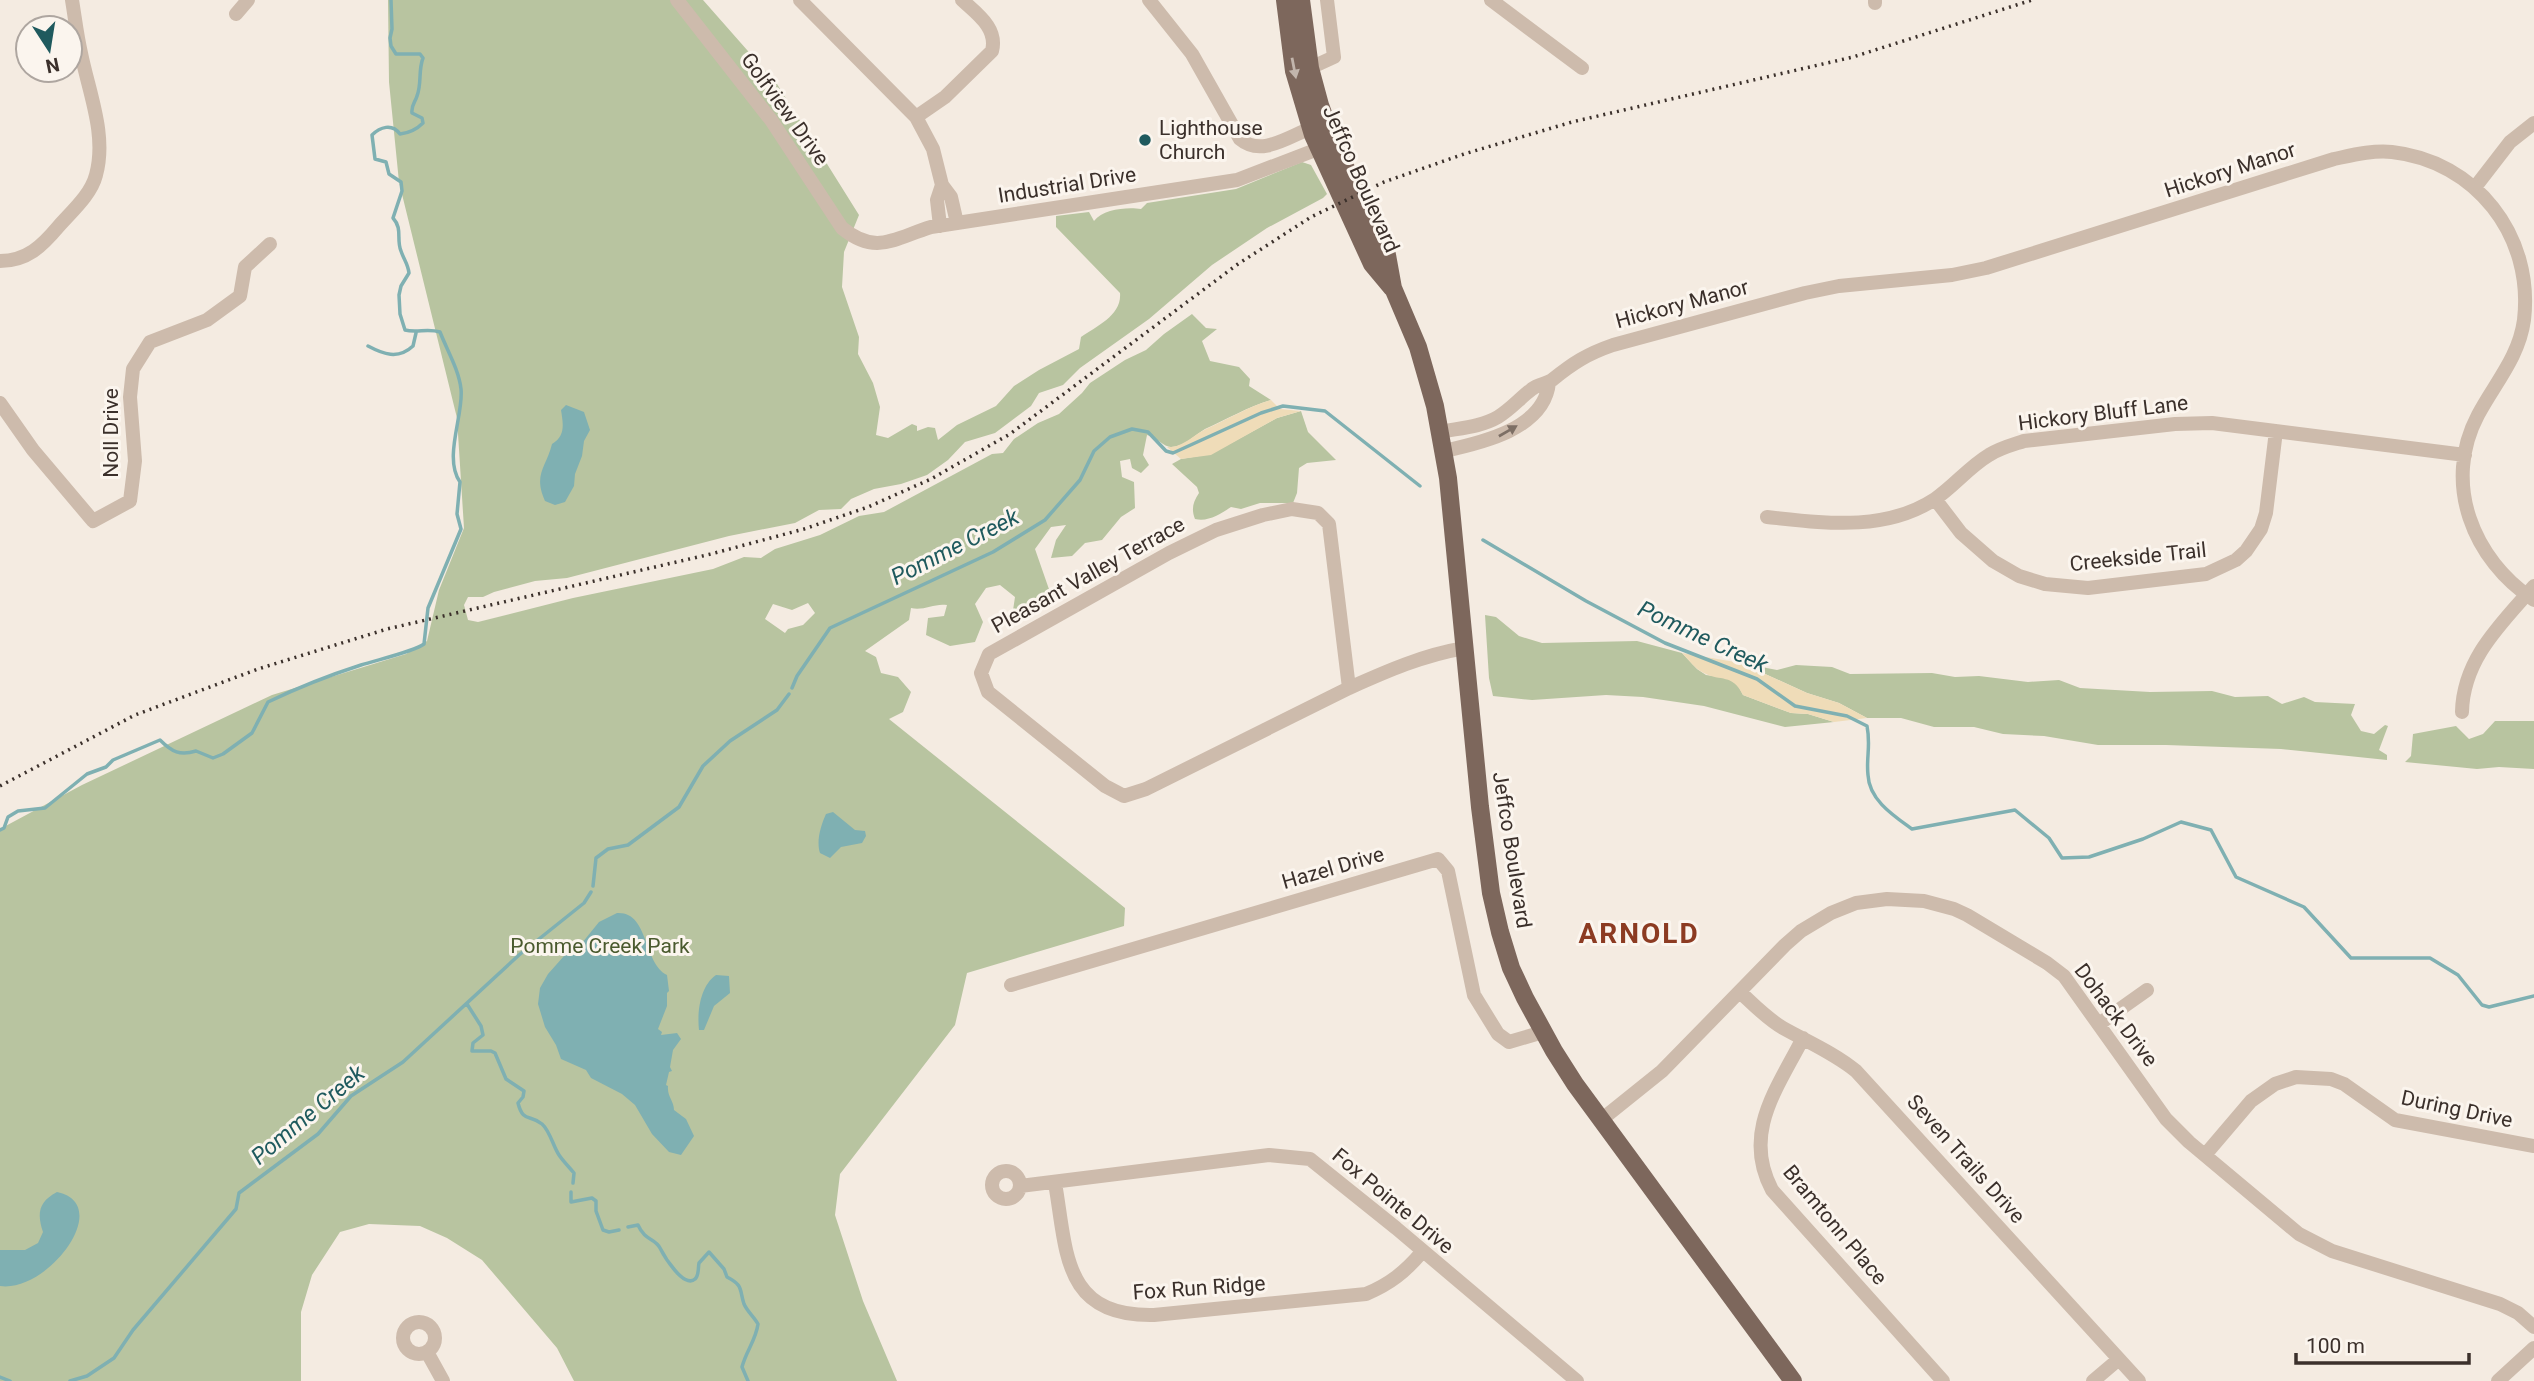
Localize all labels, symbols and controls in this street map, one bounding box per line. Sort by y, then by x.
north arrow [14,14,84,84]
street label: Golfview Drive [736,48,834,170]
text: N [43,52,61,78]
one-way arrow [1289,57,1300,79]
street label: Jeffco Boulevard [1318,102,1404,256]
place label: Lighthouse Church [1159,116,1263,164]
marker: Lighthouse Church [1137,132,1153,148]
street label: Hickory Manor [2161,137,2299,203]
street label: Industrial Drive [996,162,1138,208]
street label: Hickory Manor [1613,275,1751,333]
street label: Noll Drive [99,388,123,478]
street label: Hickory Bluff Lane [2017,391,2189,435]
one-way arrow [1498,425,1517,437]
water label: Pomme Creek [886,503,1024,591]
street label: Pleasant Valley Terrace [987,512,1189,638]
street label: Creekside Trail [2068,538,2208,576]
water label: Pomme Creek [1634,595,1773,679]
street label: Jeffco Boulevard [1488,770,1536,930]
street label: Hazel Drive [1279,842,1387,894]
district label: ARNOLD [1578,917,1700,950]
park label: Pomme Creek Park [510,934,690,958]
street label: Dohack Drive [2069,959,2163,1071]
water label: Pomme Creek [246,1059,371,1170]
street label: During Drive [2399,1085,2515,1133]
street label: Seven Trails Drive [1902,1090,2030,1228]
street label: Fox Pointe Drive [1327,1143,1459,1259]
street label: Bramtonn Place [1778,1160,1892,1290]
street label: Fox Run Ridge [1132,1271,1266,1305]
scale bar [2296,1322,2469,1366]
text: 100 m [2306,1334,2365,1358]

